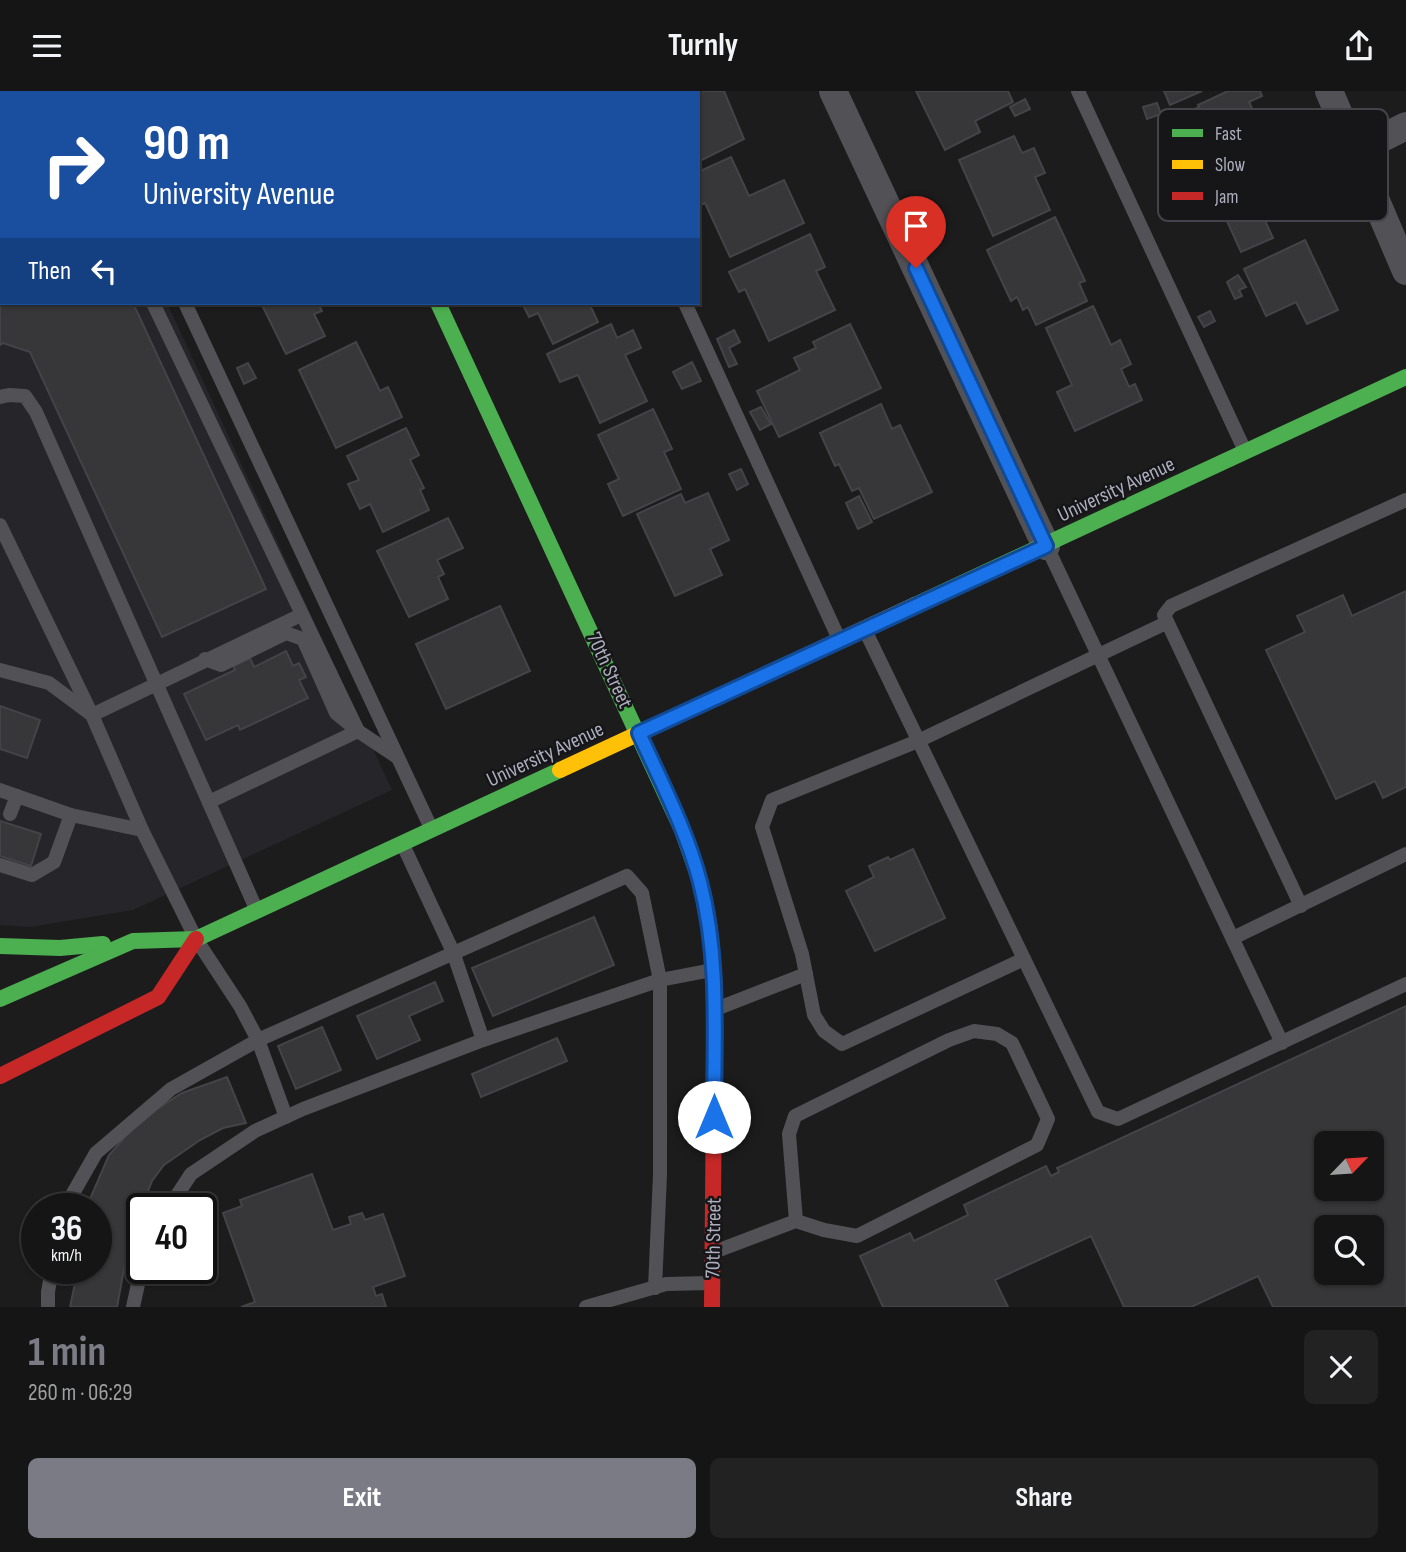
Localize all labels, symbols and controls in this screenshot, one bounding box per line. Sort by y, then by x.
text: Turnly [668,26,738,65]
icon: menu [28,27,66,65]
icon: share [1340,27,1378,65]
legend [1158,109,1388,221]
text: 90 m [143,115,230,174]
icon: right [28,119,119,210]
text: Fast [1215,123,1242,146]
text: Slow [1215,154,1245,177]
text: University Avenue [143,175,335,214]
text: Jam [1214,186,1238,209]
pin [886,196,946,268]
icon: arrive [897,207,935,245]
icon: left [85,252,123,290]
text: Then [28,256,71,287]
street label: University Avenue [1054,451,1179,527]
street label: 70th Street [581,628,638,712]
street label: University Avenue [483,716,608,792]
position arrow [677,1080,751,1154]
north arrow [1314,1131,1384,1201]
map controls [1314,1131,1384,1285]
speed limit sign: 40 [126,1193,217,1284]
street label: 70th Street [700,1197,727,1279]
text: 36 [50,1208,83,1251]
button: search [1314,1215,1384,1285]
text: km/h [51,1245,82,1266]
text: 1 min [28,1327,106,1378]
button: close [1304,1330,1378,1404]
text: 260 m · 06:29 [28,1379,132,1407]
button: Exit [28,1458,696,1538]
button: Share [710,1458,1378,1538]

